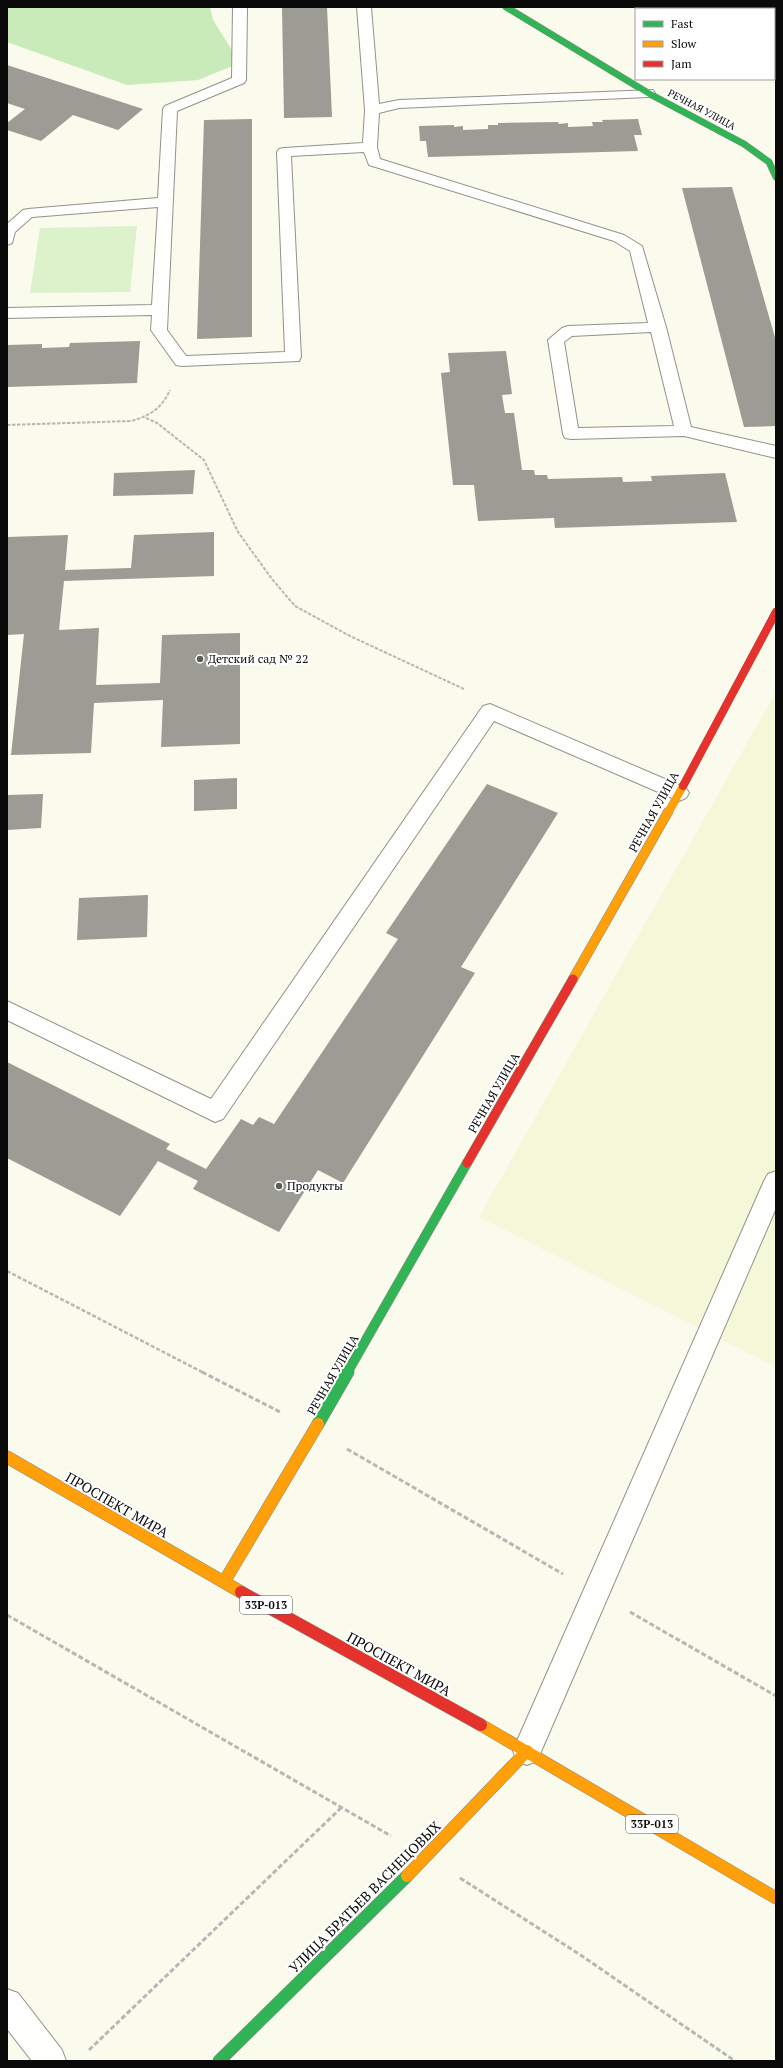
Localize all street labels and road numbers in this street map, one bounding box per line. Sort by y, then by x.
street label: РЕЧНАЯ УЛИЦА [666,86,738,133]
street label: РЕЧНАЯ УЛИЦА [625,768,682,855]
street label: РЕЧНАЯ УЛИЦА [465,1049,523,1136]
street label: РЕЧНАЯ УЛИЦА [304,1331,362,1418]
street label: ПРОСПЕКТ МИРА [62,1467,173,1542]
road number: 33Р-013 [240,1596,292,1614]
street label: ПРОСПЕКТ МИРА [344,1627,455,1700]
road number: 33Р-013 [626,1815,678,1833]
street label: УЛИЦА БРАТЬЕВ ВАСНЕЦОВЫХ [285,1816,445,1977]

